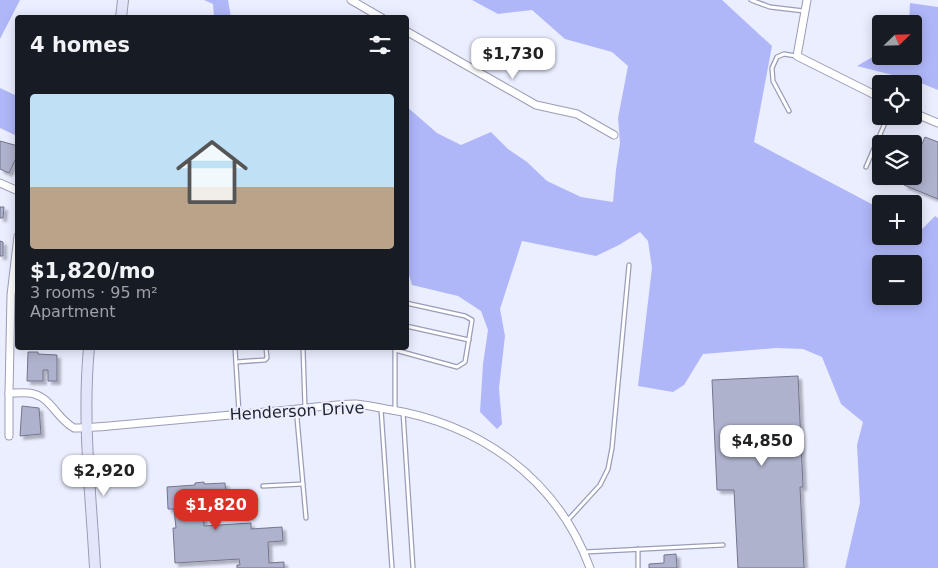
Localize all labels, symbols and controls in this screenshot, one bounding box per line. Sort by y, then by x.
north arrow [872,15,922,65]
map controls [872,15,922,305]
icon: filters [366,31,394,59]
text: 4 homes [30,33,130,57]
pin: $1,730 [472,38,554,80]
text: $1,730 [482,44,544,63]
button: locate [872,75,922,125]
icon: home [167,127,257,217]
button: layers [872,135,922,185]
button: + [872,195,922,245]
button: − [872,255,922,305]
text: $1,820/mo [30,259,155,283]
text: 3 rooms · 95 m² [30,283,158,302]
text: Apartment [30,302,116,321]
street label: Henderson Drive [229,398,365,424]
pin: $4,850 [721,424,803,467]
text: $4,850 [731,431,793,450]
pin: $2,920 [63,454,145,497]
text: $2,920 [73,461,135,480]
pin: $1,820 [175,488,257,531]
text: $1,820 [185,495,247,514]

